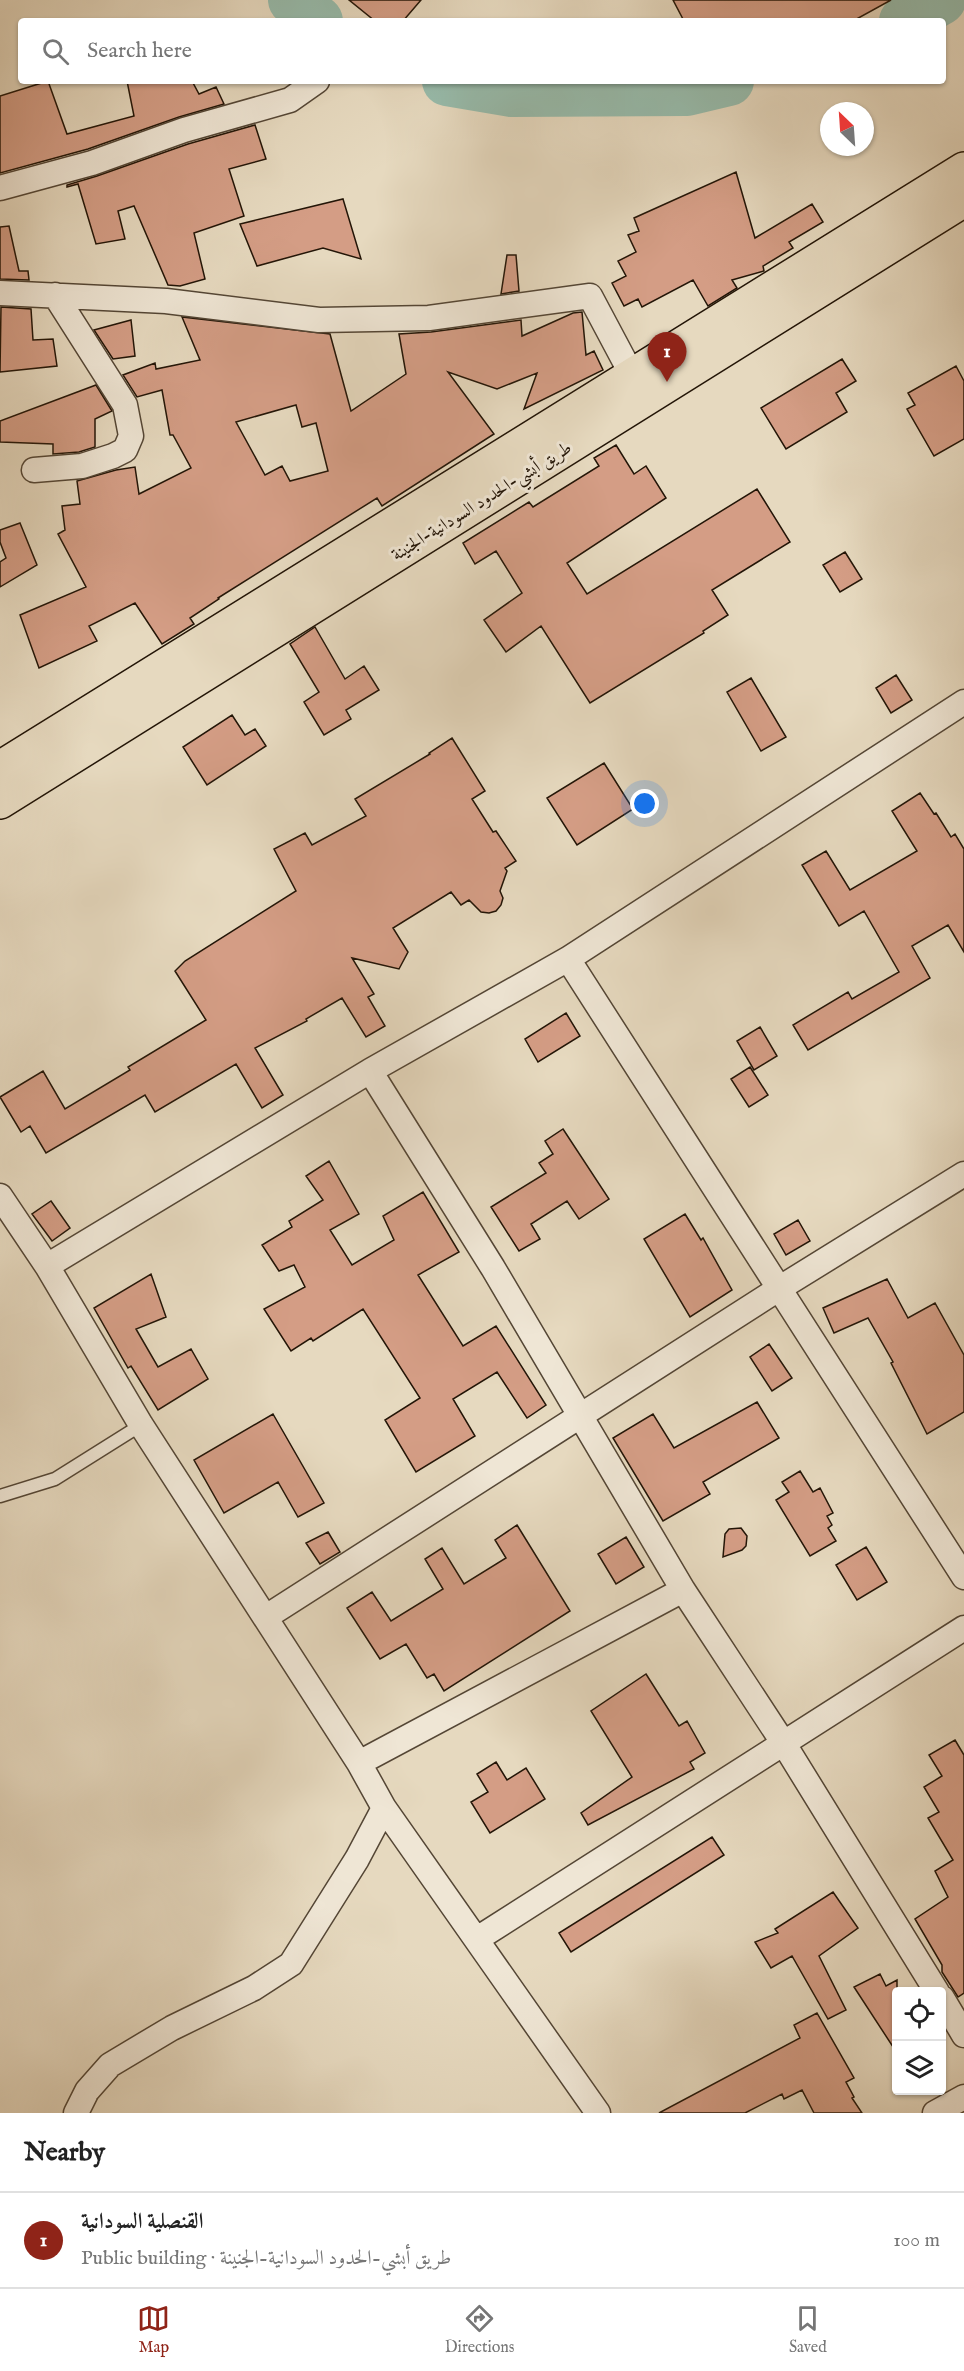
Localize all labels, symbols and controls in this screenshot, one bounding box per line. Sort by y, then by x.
search box [18,18,946,84]
icon: search [39,35,72,68]
text: Search here [87,37,192,65]
north arrow [820,102,874,156]
pin: 1 [648,332,686,382]
street label: طريق أبشي-الحدود السودانية-الجنينة [386,434,579,570]
your location [630,789,659,818]
map controls [892,1987,946,2095]
button: locate [892,1987,946,2041]
button: layers [892,2041,946,2095]
text: Nearby [24,2136,105,2169]
text: القنصلية السودانية [81,2208,203,2236]
text: 1 [40,2228,47,2253]
text: 100 m [893,2228,940,2253]
text: Public building · طريق أبشي-الحدود السودانية-الجنينة [81,2246,451,2271]
tab: Map [137,2302,170,2358]
tab: Directions [445,2302,514,2358]
tab: Saved [789,2302,827,2358]

